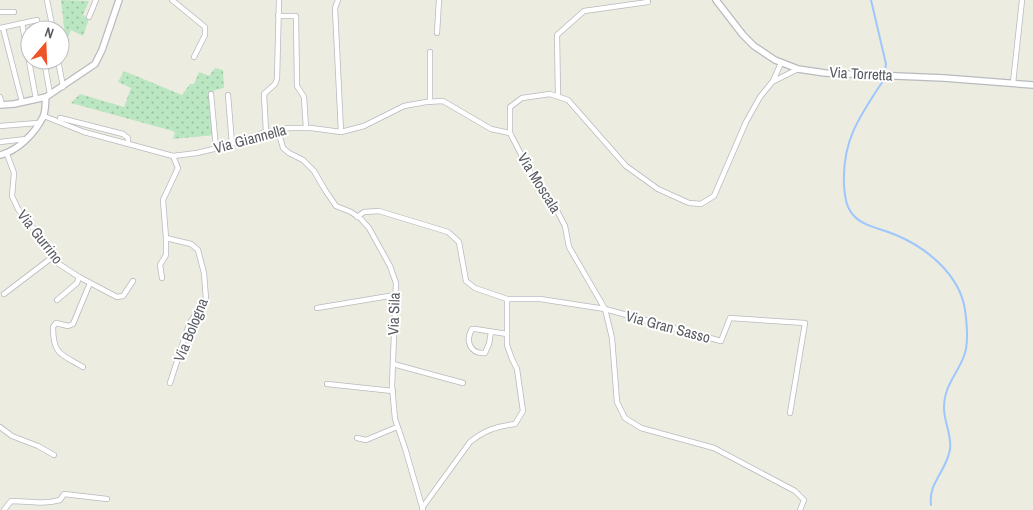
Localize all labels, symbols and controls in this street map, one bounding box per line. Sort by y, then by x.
north arrow [20,20,70,70]
text: N [42,23,56,43]
street label: Via Torretta [829,61,893,86]
street label: Via Giannella [211,119,289,158]
street label: Via Moscala [513,149,566,217]
street label: Via Gurrino [13,205,68,268]
street label: Via Sila [382,292,405,336]
street label: Via Bologna [168,295,213,365]
street label: Via Gran Sasso [624,305,713,348]

